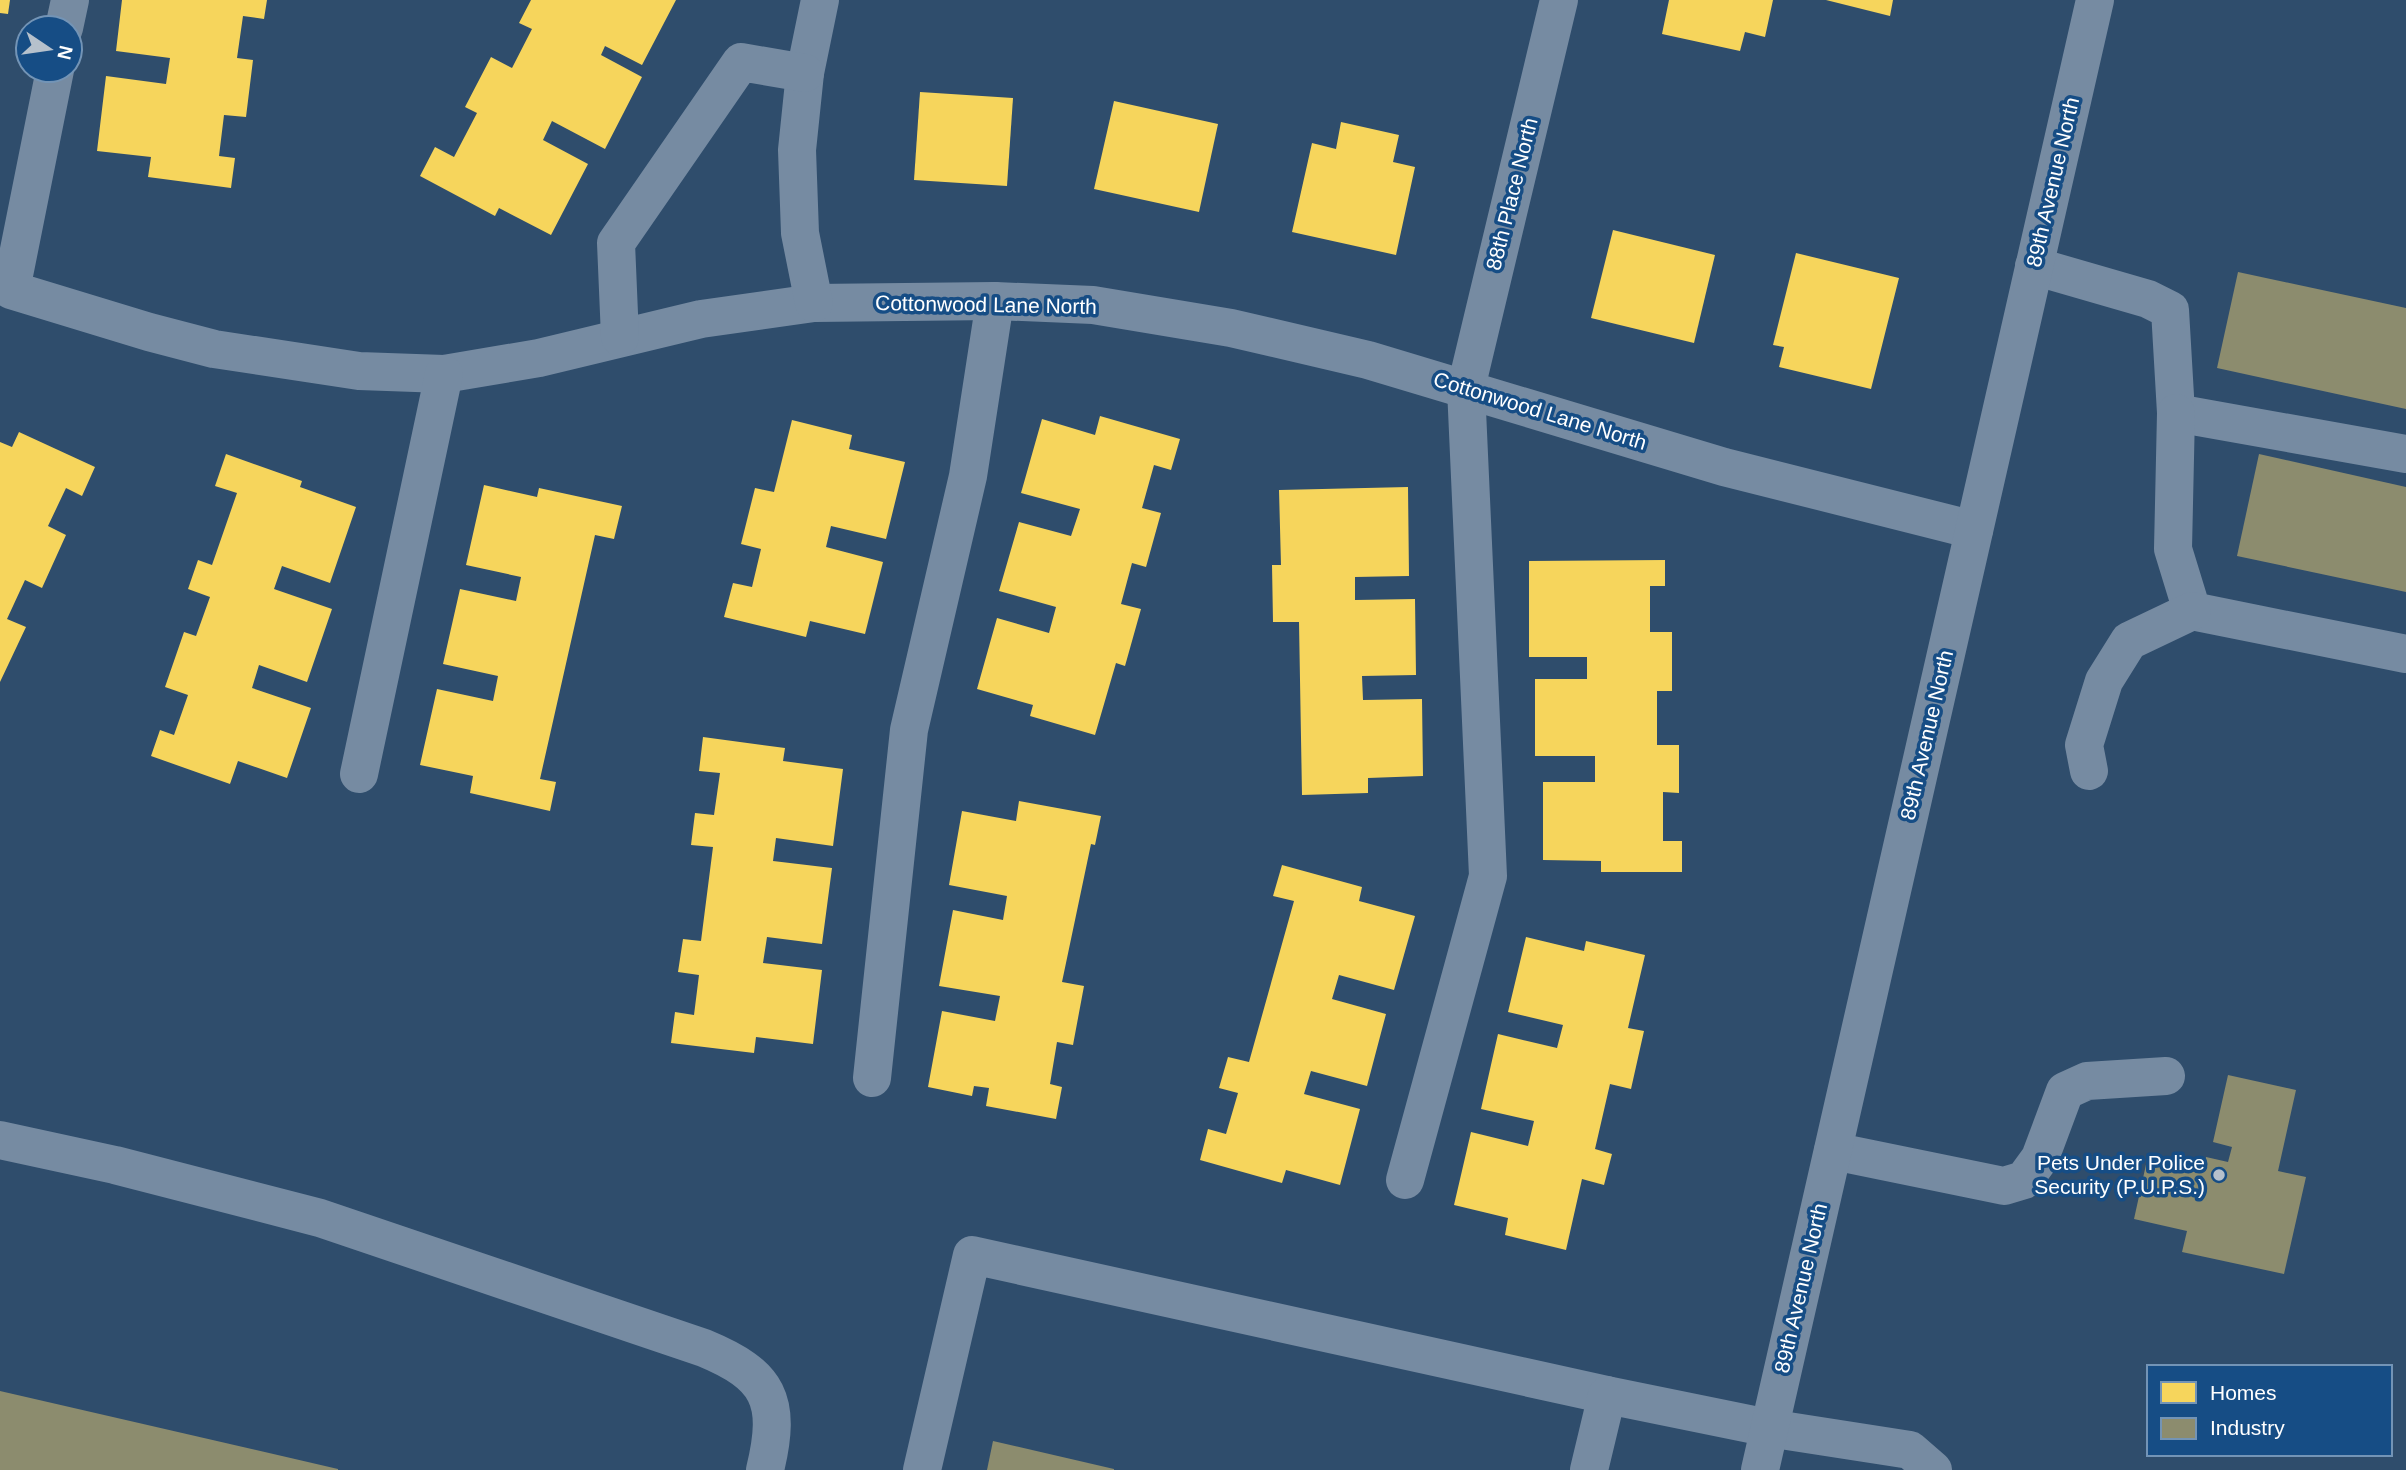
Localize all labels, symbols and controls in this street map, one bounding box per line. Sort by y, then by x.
north arrow [14,14,84,84]
text: N [53,44,77,62]
street label: 89th Avenue North [2022,95,2083,269]
street label: 88th Place North [1481,115,1542,273]
street label: Cottonwood Lane North [875,291,1097,318]
street label: Cottonwood Lane North [1431,367,1650,454]
street label: 89th Avenue North [1896,648,1957,822]
place label: Pets Under Police Security (P.U.P.S.) [2034,1151,2205,1198]
marker: Pets Under Police Security (P.U.P.S.) [2211,1167,2227,1183]
street label: 89th Avenue North [1770,1201,1831,1375]
legend [2147,1365,2392,1456]
text: Homes [2210,1381,2277,1404]
text: Industry [2210,1416,2285,1439]

